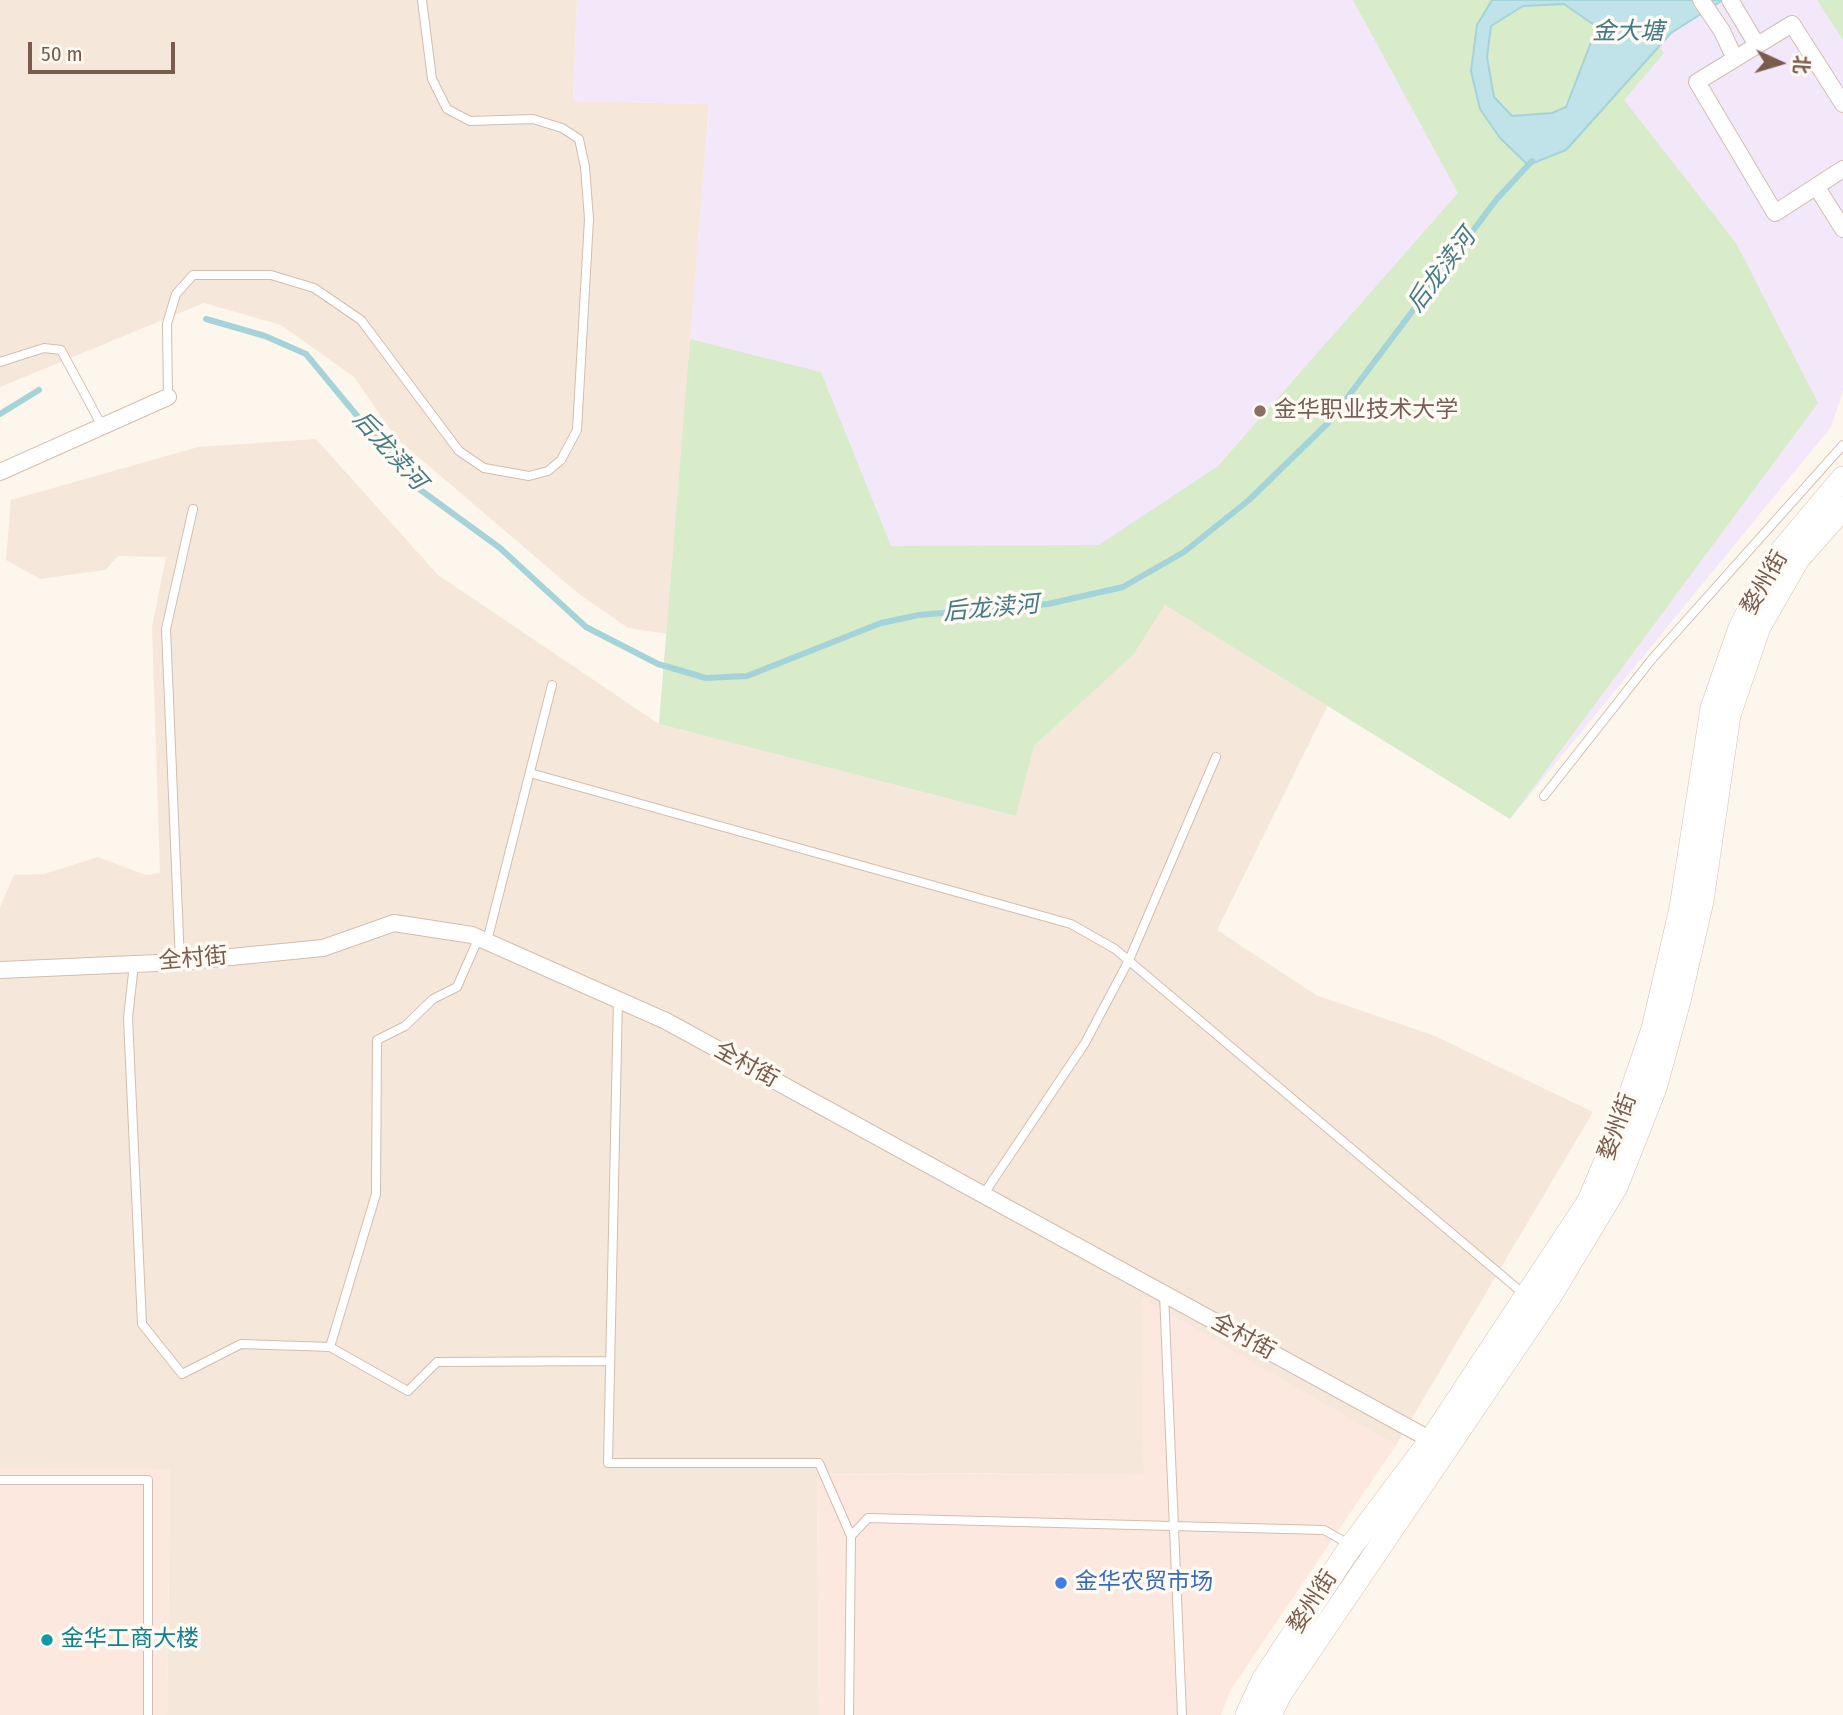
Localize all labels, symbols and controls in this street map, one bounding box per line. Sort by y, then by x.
water label: 金大塘 [1592,18,1664,46]
scale bar [32,28,178,72]
north arrow [1745,28,1815,98]
text: 50 m [41,41,83,67]
text: 北 [1789,54,1814,75]
water label: 后龙渎河 [1402,224,1482,318]
place label: 金华职业技术大学 [1274,397,1458,425]
marker: 金华职业技术大学 [1252,403,1268,419]
water label: 后龙渎河 [346,406,432,496]
street label: 婺州街 [1736,546,1794,620]
water label: 后龙渎河 [942,590,1040,628]
street label: 全村街 [157,942,229,976]
street label: 全村街 [709,1036,783,1094]
street label: 婺州街 [1593,1090,1643,1164]
street label: 全村街 [1206,1308,1280,1366]
street label: 婺州街 [1283,1566,1343,1638]
place label: 金华农贸市场 [1075,1569,1213,1597]
marker: 金华农贸市场 [1053,1575,1069,1591]
place label: 金华工商大楼 [61,1626,199,1654]
marker: 金华工商大楼 [39,1632,55,1648]

